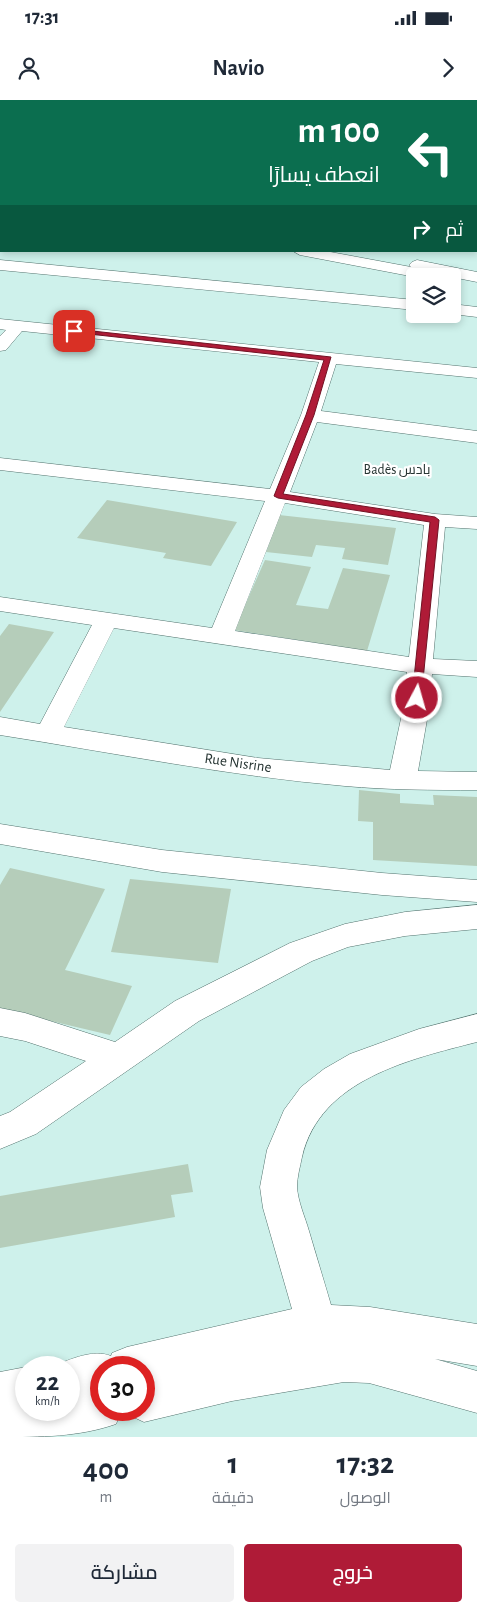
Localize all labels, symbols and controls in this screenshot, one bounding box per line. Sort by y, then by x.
text: 17:31 [25,8,59,27]
icon: person [15,54,43,82]
icon: forward [434,54,462,82]
text: Navio [213,57,264,79]
text: 100 m [297,114,380,149]
icon: left [398,120,463,185]
text: انعطف يسارًا [268,164,380,186]
icon: right [407,215,435,243]
text: ثم [445,221,463,240]
map controls [406,268,461,323]
button: layers [406,268,461,323]
pin [53,310,95,352]
icon: arrive [60,317,88,345]
district label: Badès بادس [364,463,430,477]
position arrow [390,671,442,723]
street label: Rue Nisrine [203,751,273,775]
speed limit sign: 30 [90,1356,155,1421]
text: 22 [36,1370,59,1395]
text: km/h [35,1395,60,1407]
text: 1 [227,1449,238,1479]
text: 17:32 [336,1449,394,1479]
text: 400 [83,1455,129,1485]
text: m [100,1489,112,1505]
text: دقيقة [212,1490,254,1506]
text: الوصول [340,1490,391,1506]
button: مشاركة [15,1544,234,1602]
button: خروج [244,1544,462,1602]

